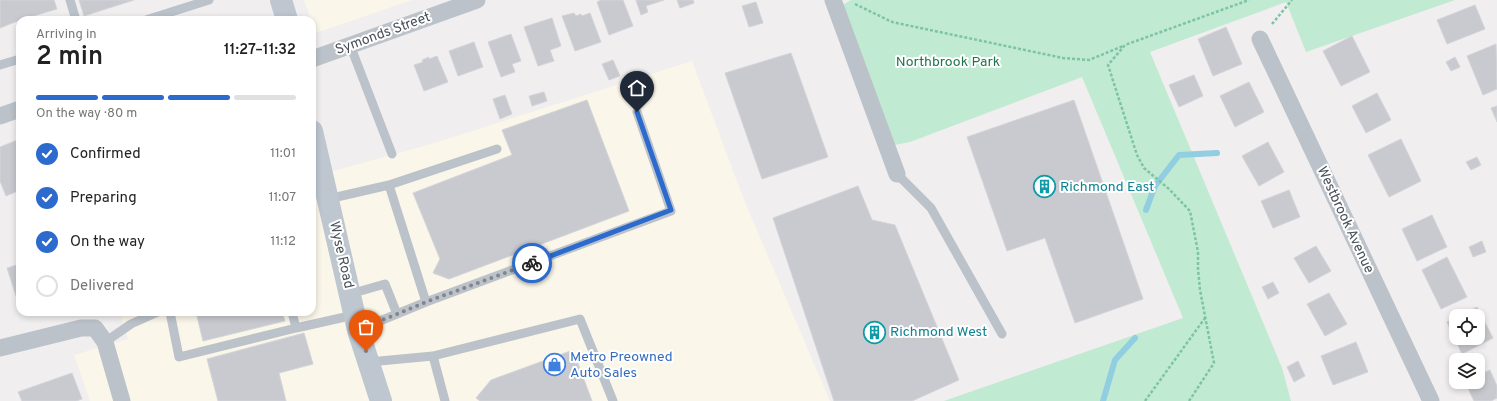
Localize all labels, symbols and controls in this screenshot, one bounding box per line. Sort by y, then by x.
street label: Symonds Street [333,9,433,59]
text: Arriving in [36,27,97,43]
text: 2 min [36,41,103,74]
text: 11:27–11:32 [224,41,296,60]
park label: Northbrook Park [896,54,1000,71]
pin [620,71,654,112]
icon: home [626,77,648,99]
text: On the way · 80 m [36,106,137,122]
icon: check [36,143,58,165]
text: Confirmed [70,145,141,164]
text: 11:01 [270,146,296,162]
street label: Westbrook Avenue [1313,164,1377,276]
building icon: Richmond East [1032,174,1058,200]
place label: Richmond East [1060,179,1154,196]
icon: check [36,187,58,209]
text: Preparing [70,189,137,208]
text: 11:07 [269,190,296,206]
street label: Wyse Road [325,220,357,290]
icon: check [36,231,58,253]
text: On the way [70,233,145,252]
text: 11:12 [271,234,296,250]
courier [512,243,552,283]
icon: bike [521,252,543,274]
text: Delivered [70,277,134,296]
map controls [1449,309,1485,389]
button: locate [1449,309,1485,345]
pin [349,310,383,351]
icon: bag [355,316,377,338]
building icon: Richmond West [862,319,888,345]
place label: Richmond West [890,324,987,341]
place label: Metro Preowned Auto Sales [570,349,673,382]
shop icon: Metro Preowned Auto Sales [542,352,568,378]
button: layers [1449,353,1485,389]

